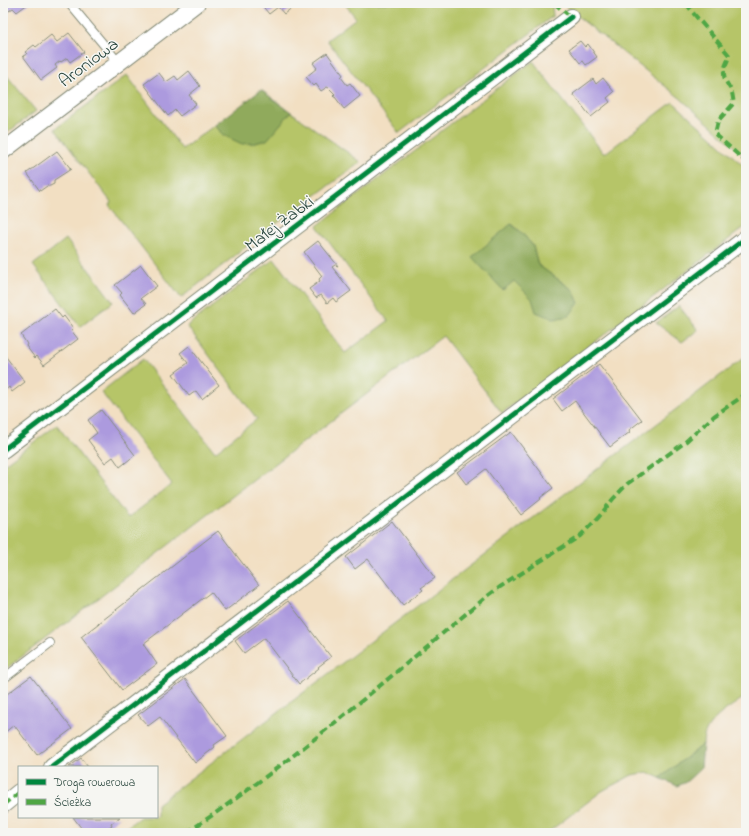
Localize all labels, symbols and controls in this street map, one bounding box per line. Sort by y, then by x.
street label: Aroniowa [54,32,125,95]
street label: Małej Żabki [240,190,320,259]
legend [18,766,158,818]
text: Droga rowerowa [53,774,135,793]
text: Ścieżka [54,794,91,812]

